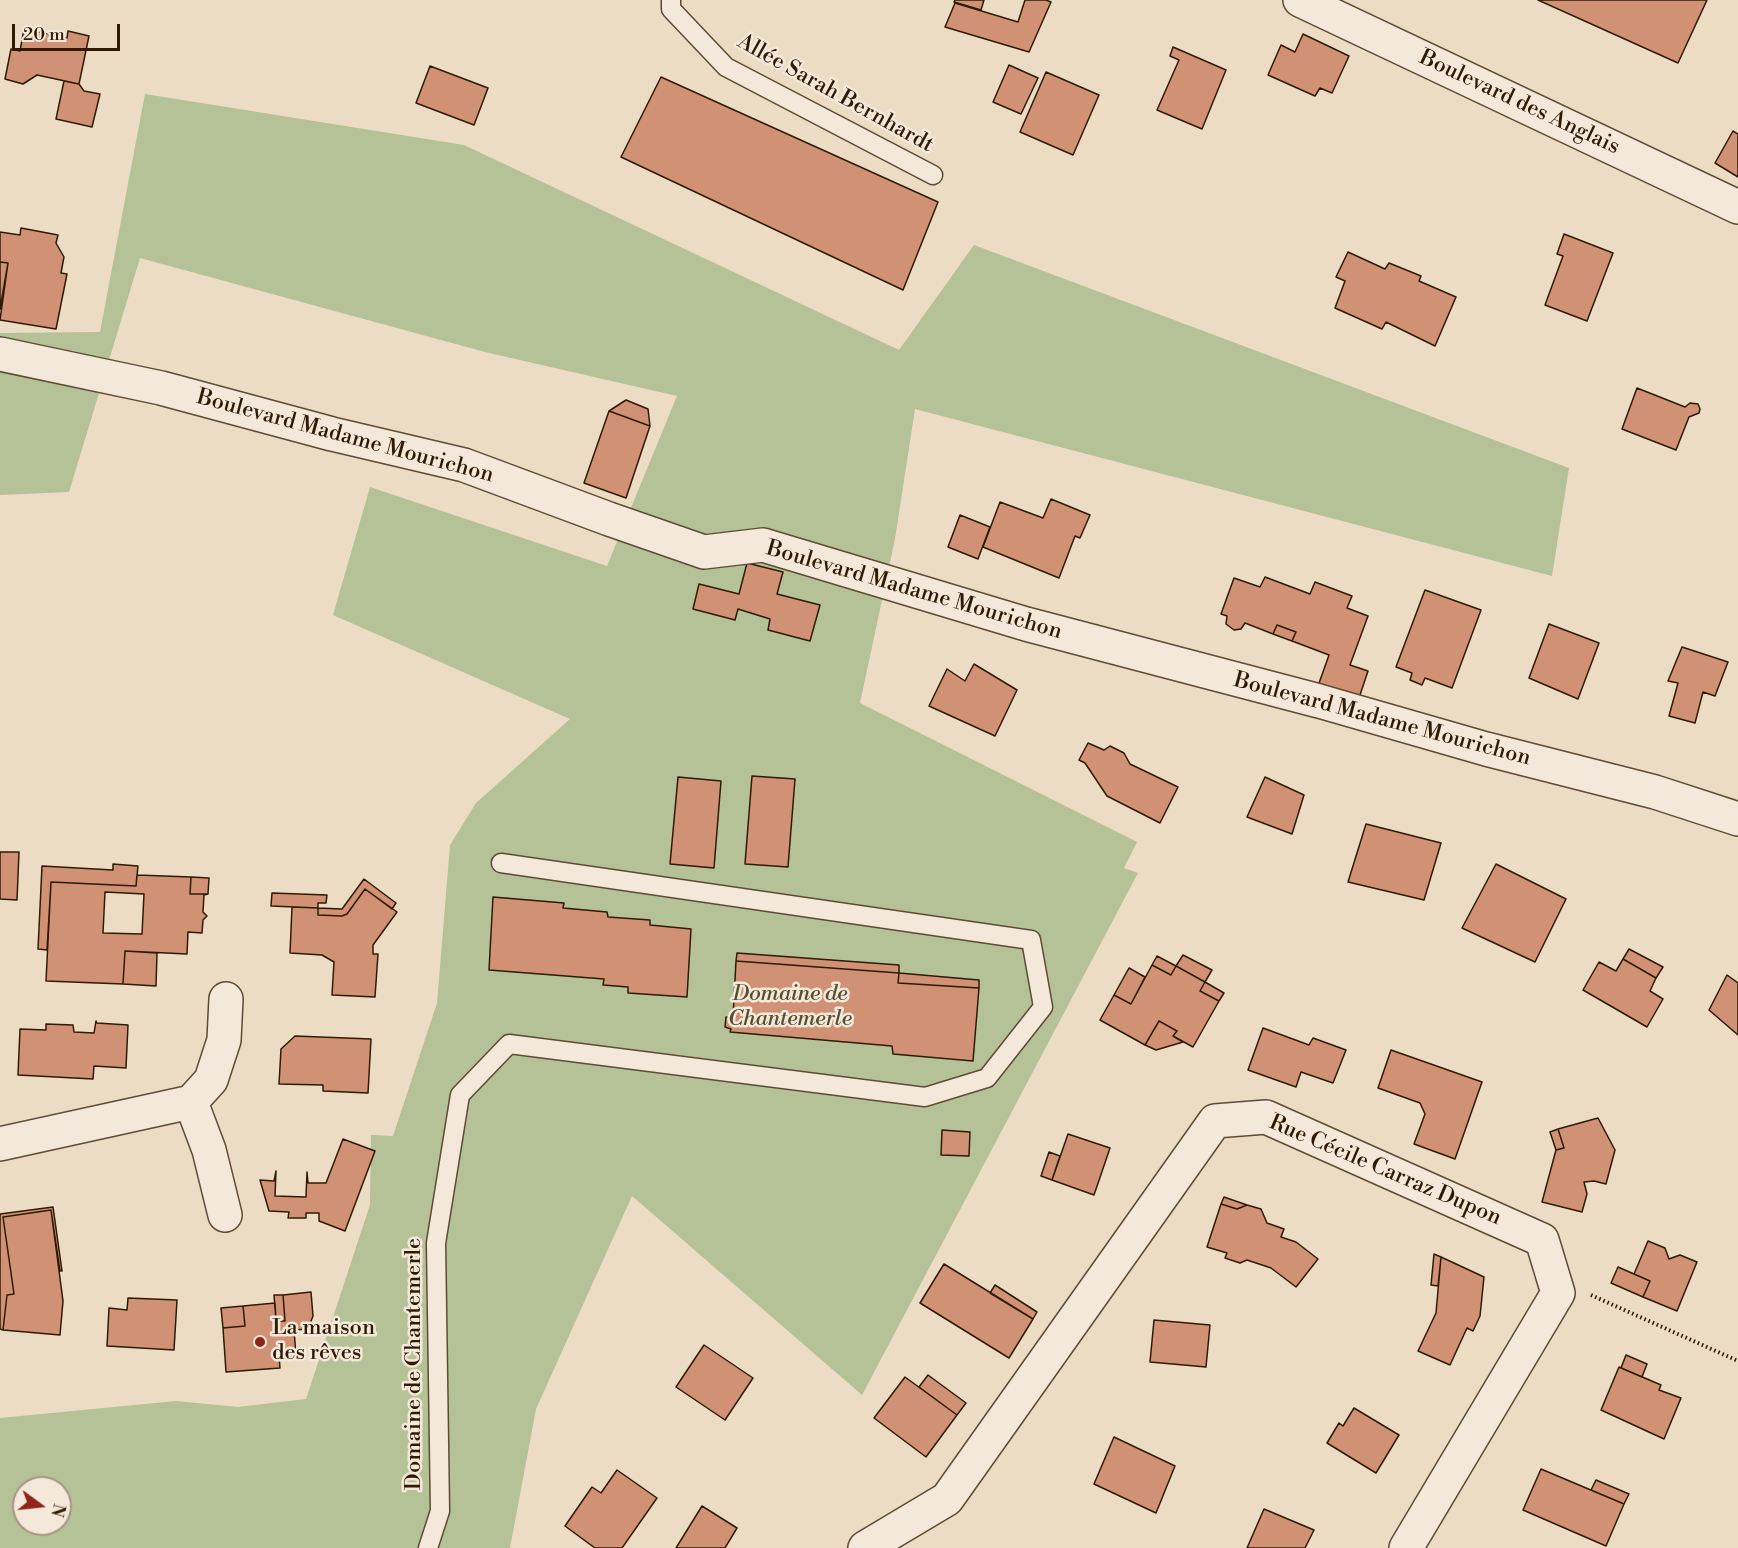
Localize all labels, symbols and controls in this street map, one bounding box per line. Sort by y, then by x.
scale bar [15,12,123,50]
text: 20 m [23,23,65,46]
street label: Allée Sarah Bernhardt [732,29,938,159]
street label: Boulevard des Anglais [1415,45,1623,161]
street label: Boulevard Madame Mourichon [194,385,496,489]
street label: Boulevard Madame Mourichon [763,536,1065,646]
street label: Boulevard Madame Mourichon [1231,668,1533,772]
park label: Domaine de Chantemerle [728,982,852,1034]
street label: Rue Cécile Carraz Dupon [1265,1110,1505,1232]
street label: Domaine de Chantemerle [402,1238,428,1490]
place label: La maison des rêves [272,1316,375,1368]
marker: La maison des rêves [253,1335,267,1349]
north arrow [12,1476,72,1536]
text: N [46,1501,69,1519]

